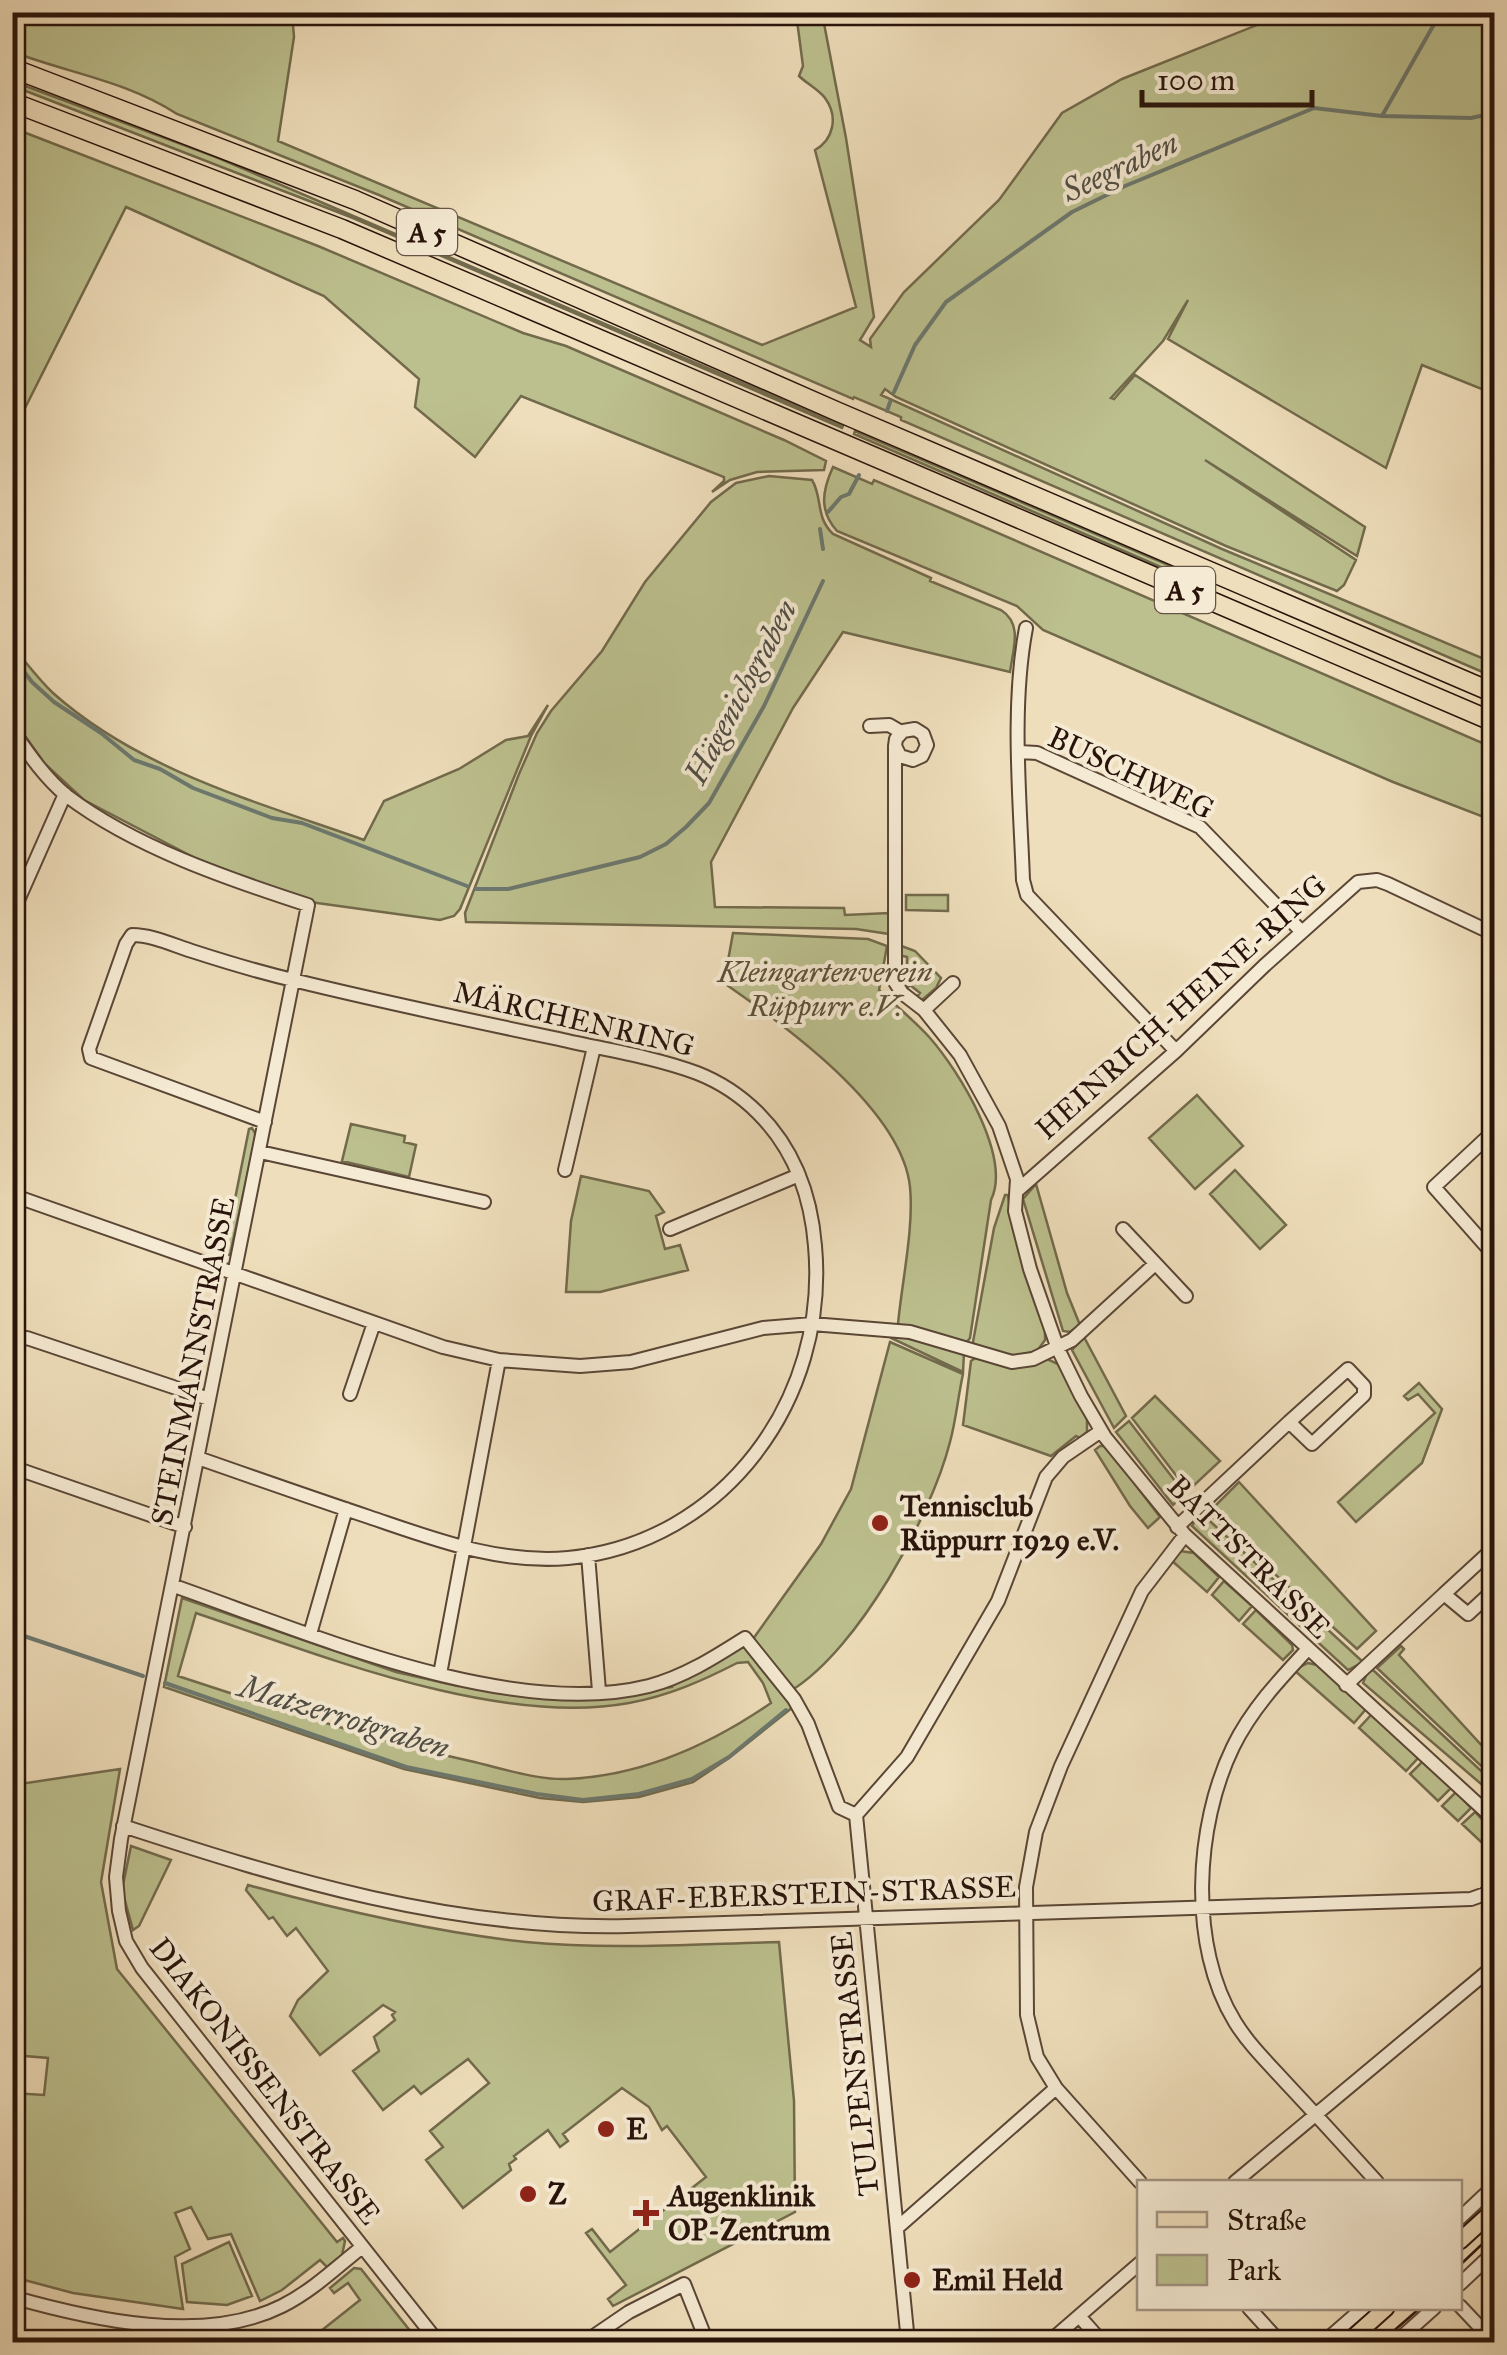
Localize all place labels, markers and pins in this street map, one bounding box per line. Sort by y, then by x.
place label: Tennisclub Rüppurr 1929 e.V. [900,1488,1119,1559]
marker: Tennisclub Rüppurr 1929 e.V. [869,1512,891,1534]
place label: E [626,2111,648,2147]
marker: E [595,2118,617,2140]
place label: Z [548,2176,567,2212]
place label: Augenklinik OP-Zentrum [666,2178,831,2248]
marker: Z [517,2183,539,2205]
marker: Augenklinik OP-Zentrum [633,2200,659,2226]
place label: Emil Held [932,2262,1064,2298]
marker: Emil Held [901,2269,923,2291]

